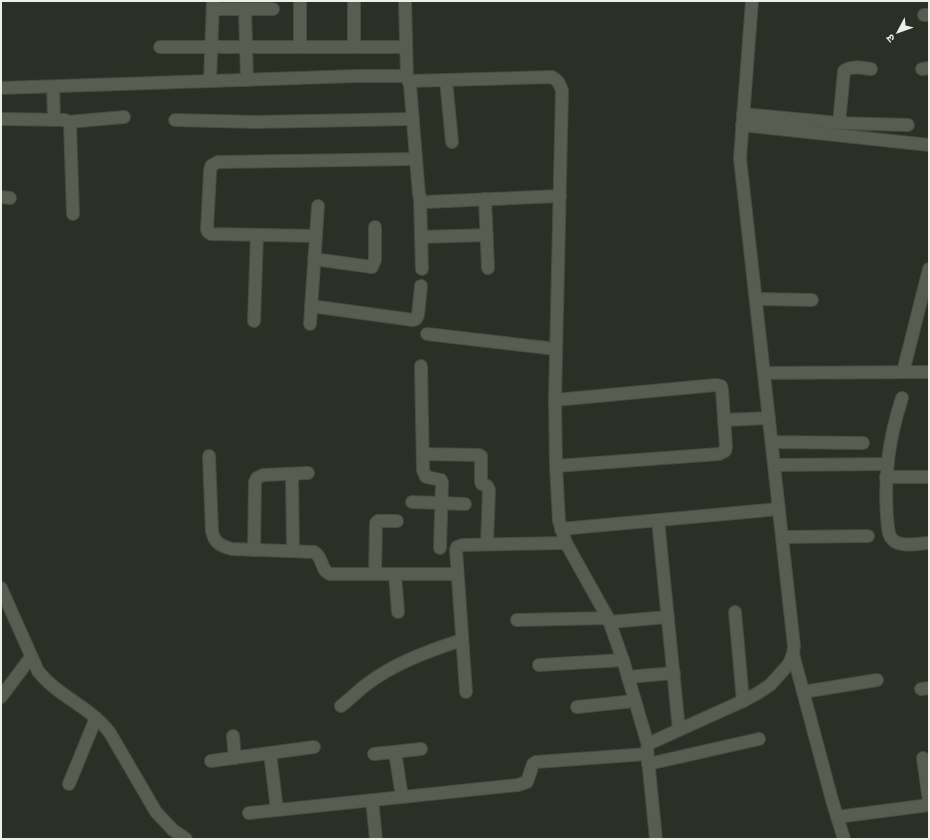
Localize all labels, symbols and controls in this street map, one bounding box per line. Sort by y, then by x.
north arrow [878,12,918,52]
text: उ [883,32,897,45]

